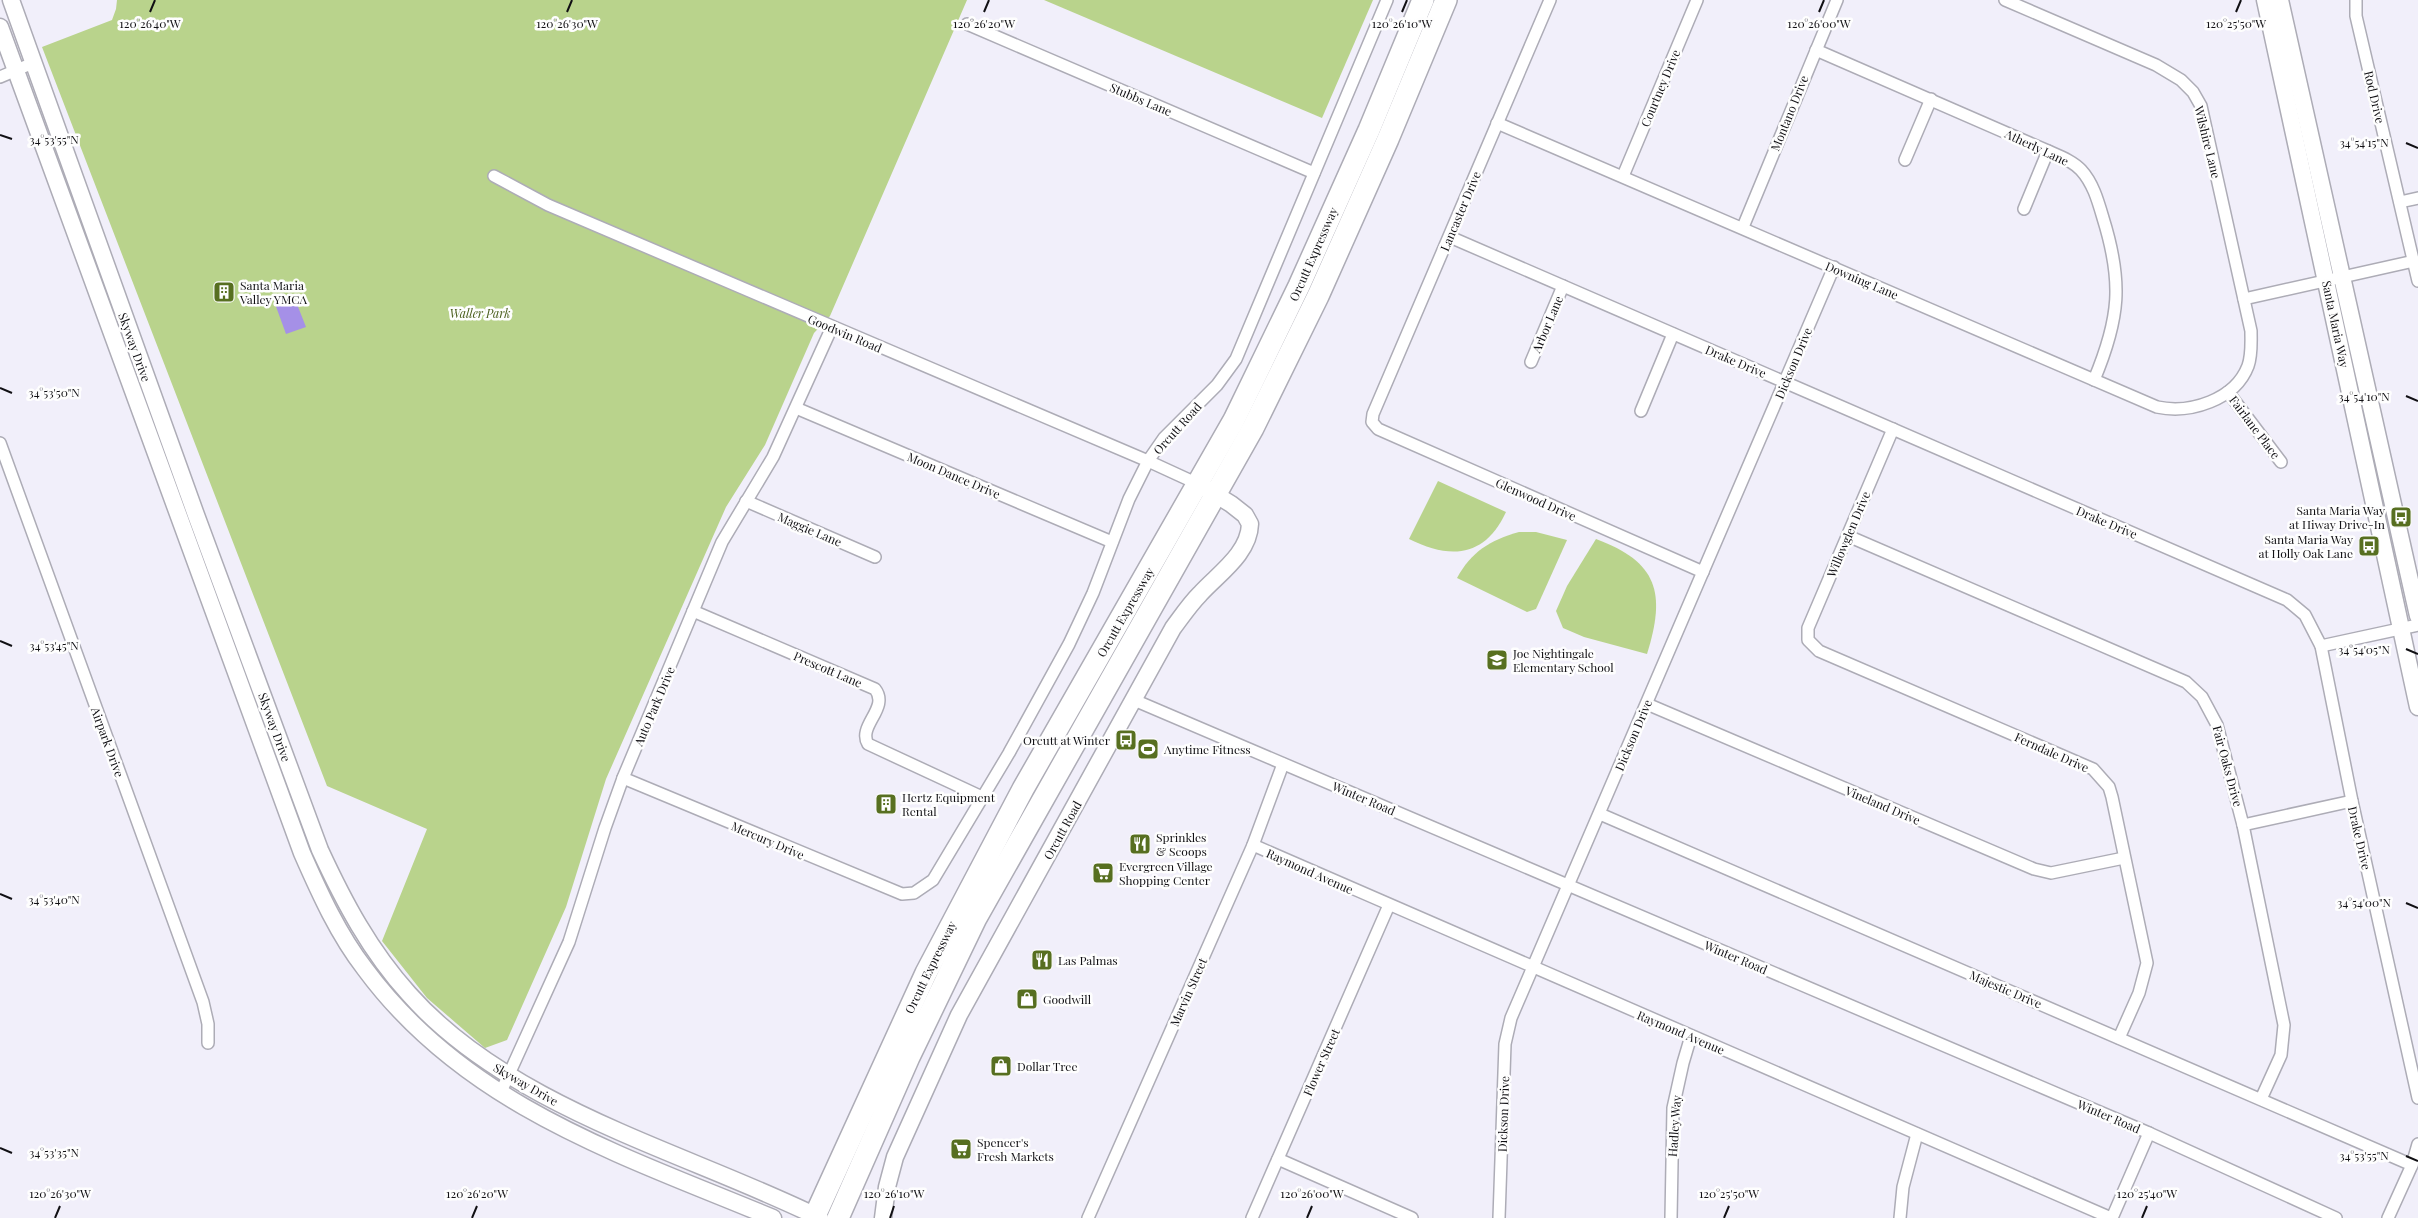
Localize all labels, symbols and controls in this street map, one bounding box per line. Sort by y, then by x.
text: 120°26'40"W [119,15,181,31]
text: 120°26'30"W [536,15,598,31]
text: 120°26'20"W [953,15,1015,31]
text: 120°26'10"W [1372,15,1433,31]
text: 120°26'00"W [1787,15,1851,31]
text: 120°25'50"W [2206,15,2266,31]
street label: Courtney Drive [1636,47,1684,129]
street label: Rod Drive [2361,69,2389,125]
street label: Montano Drive [1767,73,1811,153]
street label: Stubbs Lane [1108,79,1174,119]
street label: Wilshire Lane [2191,103,2225,180]
street label: Atherly Lane [2002,125,2071,169]
text: 34°53'55"N [29,131,79,147]
text: 34°54'15"N [2339,134,2389,150]
street label: Lancaster Drive [1436,169,1484,253]
street label: Orcutt Expressway [1285,205,1341,303]
street label: Downing Lane [1823,257,1901,303]
place label: Santa Maria Valley YMCA [239,277,308,307]
street label: Santa Maria Way [2319,279,2353,369]
building icon: Santa Maria Valley YMCA [212,280,236,304]
street label: Arbor Lane [1527,293,1566,356]
park label: Waller Park [450,305,510,321]
street label: Skyway Drive [115,310,155,384]
street label: Goodwin Road [806,310,884,356]
street label: Dickson Drive [1771,325,1815,401]
street label: Drake Drive [1703,341,1769,381]
text: 34°53'50"N [28,384,80,400]
text: 34°54'10"N [2338,388,2390,404]
street label: Fairlane Place [2226,392,2284,462]
street label: Orcutt Road [1149,399,1205,457]
street label: Moon Dance Drive [905,448,1003,502]
street label: Glenwood Drive [1493,474,1579,524]
street label: Willowglen Drive [1822,489,1873,580]
street label: Drake Drive [2074,502,2140,542]
place label: Santa Maria Way at Hiway Drive-In [2289,502,2385,532]
bus stop icon: Santa Maria Way at Hiway Drive-In [2389,505,2413,529]
street label: Maggie Lane [776,508,844,550]
place label: Santa Maria Way at Holly Oak Lane [2258,531,2353,561]
bus stop icon: Santa Maria Way at Holly Oak Lane [2357,534,2381,558]
street label: Orcutt Expressway [1093,564,1157,660]
text: 34°53'45"N [29,637,79,653]
text: 34°54'05"N [2338,641,2390,657]
place label: Joe Nightingale Elementary School [1512,645,1614,675]
street label: Prescott Lane [791,647,865,691]
school or university icon: Joe Nightingale Elementary School [1485,648,1509,672]
street label: Auto Park Drive [630,664,678,749]
street label: Skyway Drive [255,690,295,764]
street label: Dickson Drive [1611,697,1655,773]
street label: Airpark Drive [88,704,128,779]
street label: Fair Oaks Drive [2209,724,2247,808]
bus stop icon: Orcutt at Winter [1114,728,1138,752]
street label: Ferndale Drive [2012,728,2092,776]
place label: Orcutt at Winter [1023,732,1111,748]
sports icon: Anytime Fitness [1136,737,1160,761]
place label: Anytime Fitness [1163,741,1251,757]
street label: Winter Road [1329,777,1398,818]
street label: Vineland Drive [1842,782,1923,828]
place label: Hertz Equipment Rental [902,789,996,819]
building icon: Hertz Equipment Rental [874,792,898,816]
street label: Orcutt Road [1039,798,1085,862]
street label: Drake Drive [2345,805,2375,871]
street label: Mercury Drive [729,817,807,863]
place label: Sprinkles & Scoops [1156,829,1207,859]
restaurant icon: Sprinkles & Scoops [1128,832,1152,856]
street label: Raymond Avenue [1264,845,1356,897]
place label: Evergreen Village Shopping Center [1119,858,1213,888]
supermarket icon: Evergreen Village Shopping Center [1091,861,1115,885]
text: 34°53'40"N [28,891,80,907]
text: 34°54'00"N [2337,894,2392,910]
street label: Orcutt Expressway [901,918,959,1016]
street label: Winter Road [1701,936,1770,977]
restaurant icon: Las Palmas [1030,948,1054,972]
place label: Las Palmas [1058,952,1118,968]
street label: Marvin Street [1166,955,1211,1029]
street label: Majestic Drive [1967,967,2045,1011]
shop icon: Goodwill [1015,987,1039,1011]
place label: Goodwill [1043,991,1092,1007]
street label: Raymond Avenue [1635,1006,1727,1058]
street label: Flower Street [1299,1025,1343,1098]
shop icon: Dollar Tree [989,1054,1013,1078]
place label: Dollar Tree [1017,1058,1077,1074]
street label: Skyway Drive [491,1059,561,1109]
street label: Dickson Drive [1494,1076,1512,1152]
street label: Hadley Way [1664,1095,1684,1157]
street label: Winter Road [2074,1095,2143,1136]
place label: Spencer's Fresh Markets [977,1134,1054,1164]
supermarket icon: Spencer's Fresh Markets [949,1137,973,1161]
text: 34°53'35"N [29,1144,79,1160]
text: 34°53'55"N [2339,1147,2389,1163]
text: 120°26'30"W [29,1185,91,1201]
text: 120°26'20"W [446,1185,508,1201]
text: 120°26'10"W [864,1185,925,1201]
text: 120°26'00"W [1280,1185,1344,1201]
text: 120°25'50"W [1699,1185,1759,1201]
text: 120°25'40"W [2117,1185,2177,1201]

